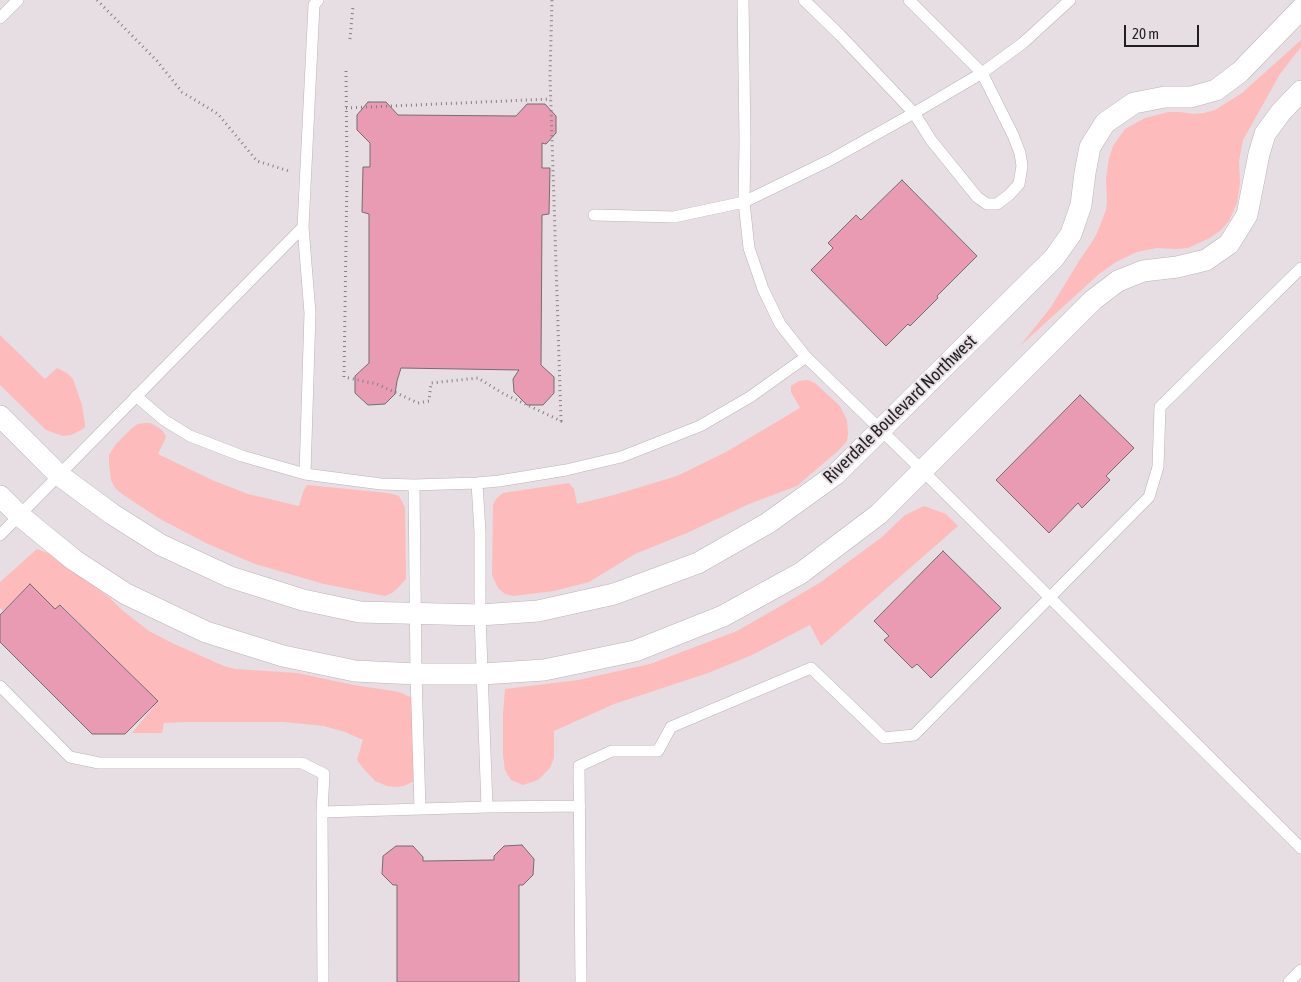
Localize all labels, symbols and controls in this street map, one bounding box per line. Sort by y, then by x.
scale bar [1126,15,1201,47]
text: 20 m [1132,25,1159,42]
street label: Riverdale Boulevard Northwest [819,330,981,488]

